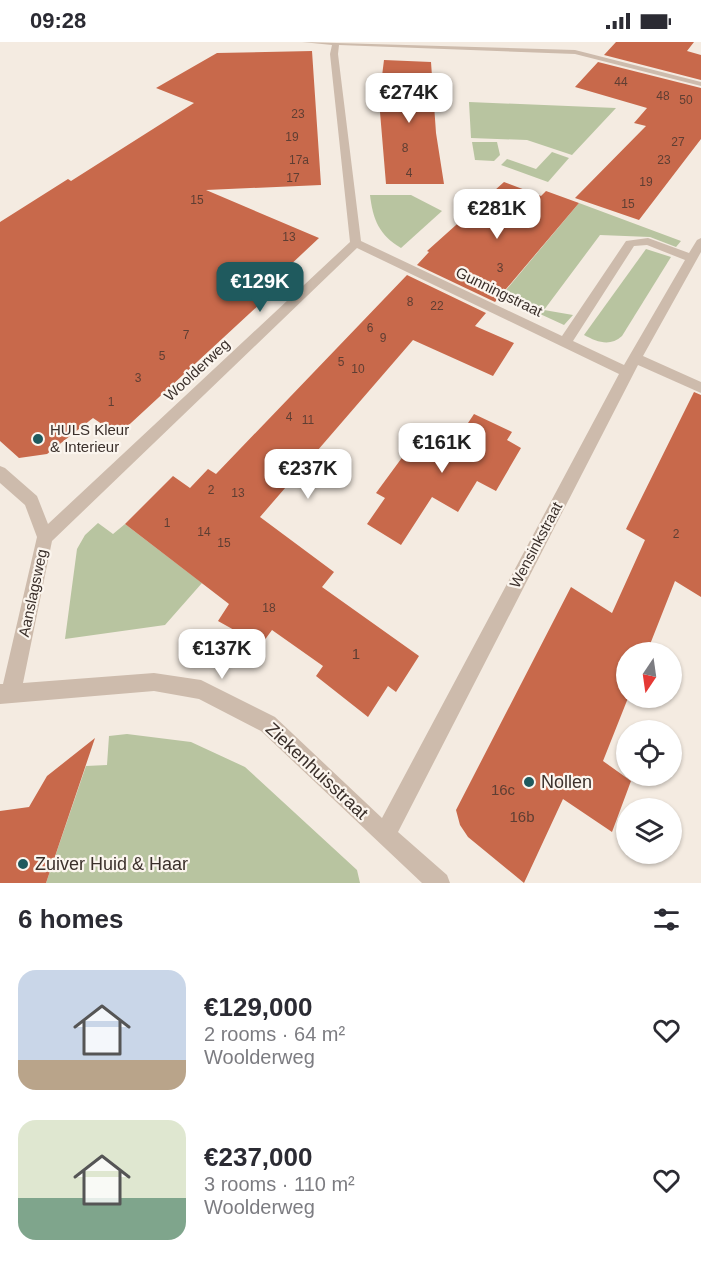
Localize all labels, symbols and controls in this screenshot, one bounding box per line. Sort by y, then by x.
text: 09:28 [30,8,86,33]
pin: €274K [367,73,451,124]
house number: 44 [614,75,628,89]
text: €274K [380,81,438,103]
house number: 48 [656,89,670,103]
house number: 50 [679,93,693,107]
house number: 23 [291,107,305,121]
house number: 19 [285,130,299,144]
house number: 27 [671,135,685,149]
house number: 8 [402,141,409,155]
house number: 17a [289,153,309,167]
house number: 23 [657,153,671,167]
house number: 4 [406,166,413,180]
house number: 17 [286,171,300,185]
house number: 19 [639,175,653,189]
pin: €281K [455,189,539,240]
house number: 15 [190,193,204,207]
text: €281K [468,197,526,219]
house number: 15 [621,197,635,211]
house number: 13 [282,230,296,244]
house number: 3 [497,261,504,275]
pin: €129K [218,262,302,313]
street label: Gunningstraat [453,263,546,320]
text: €129K [231,270,289,292]
house number: 8 [407,295,414,309]
house number: 22 [430,299,444,313]
house number: 6 [367,321,374,335]
house number: 7 [183,328,190,342]
house number: 9 [380,331,387,345]
street label: Woolderweg [160,335,233,404]
house number: 5 [159,349,166,363]
house number: 5 [338,355,345,369]
house number: 10 [351,362,365,376]
house number: 3 [135,371,142,385]
house number: 1 [108,395,115,409]
house number: 4 [286,410,293,424]
house number: 11 [302,413,315,427]
place label: HULS Kleur & Interieur [50,421,129,455]
pin: €161K [400,423,484,474]
text: €161K [413,431,471,453]
marker: HULS Kleur & Interieur [31,432,45,446]
pin: €237K [266,449,350,500]
text: €237K [279,457,337,479]
house number: 2 [208,483,215,497]
house number: 13 [231,486,245,500]
street label: Wensinkstraat [506,498,566,591]
house number: 1 [164,516,171,530]
house number: 14 [197,525,211,539]
house number: 2 [673,527,680,541]
house number: 15 [217,536,231,550]
street label: Aanslagsweg [15,547,50,638]
house number: 18 [262,601,276,615]
pin: €137K [180,629,264,680]
text: €137K [193,637,251,659]
north arrow [616,642,682,708]
map controls [616,642,682,864]
house number: 1 [352,645,360,662]
street label: Ziekenhuisstraat [262,719,372,823]
button: locate [616,720,682,786]
place label: Nollen [541,772,592,792]
marker: Nollen [522,775,536,789]
house number: 16c [491,781,516,798]
button: layers [616,798,682,864]
house number: 16b [509,808,535,825]
place label: Zuiver Huid & Haar [35,854,188,874]
marker: Zuiver Huid & Haar [16,857,30,871]
icon: filters [650,903,683,936]
text: 6 homes [18,904,124,934]
text: €129,000 [204,992,312,1022]
icon: home [66,994,138,1066]
icon: heart [650,1014,683,1047]
text: 2 rooms · 64 m² [204,1023,345,1045]
text: Woolderweg [204,1046,315,1068]
text: €237,000 [204,1142,312,1172]
icon: home [66,1144,138,1216]
icon: heart [650,1164,683,1197]
text: 3 rooms · 110 m² [204,1173,355,1195]
text: Woolderweg [204,1196,315,1218]

